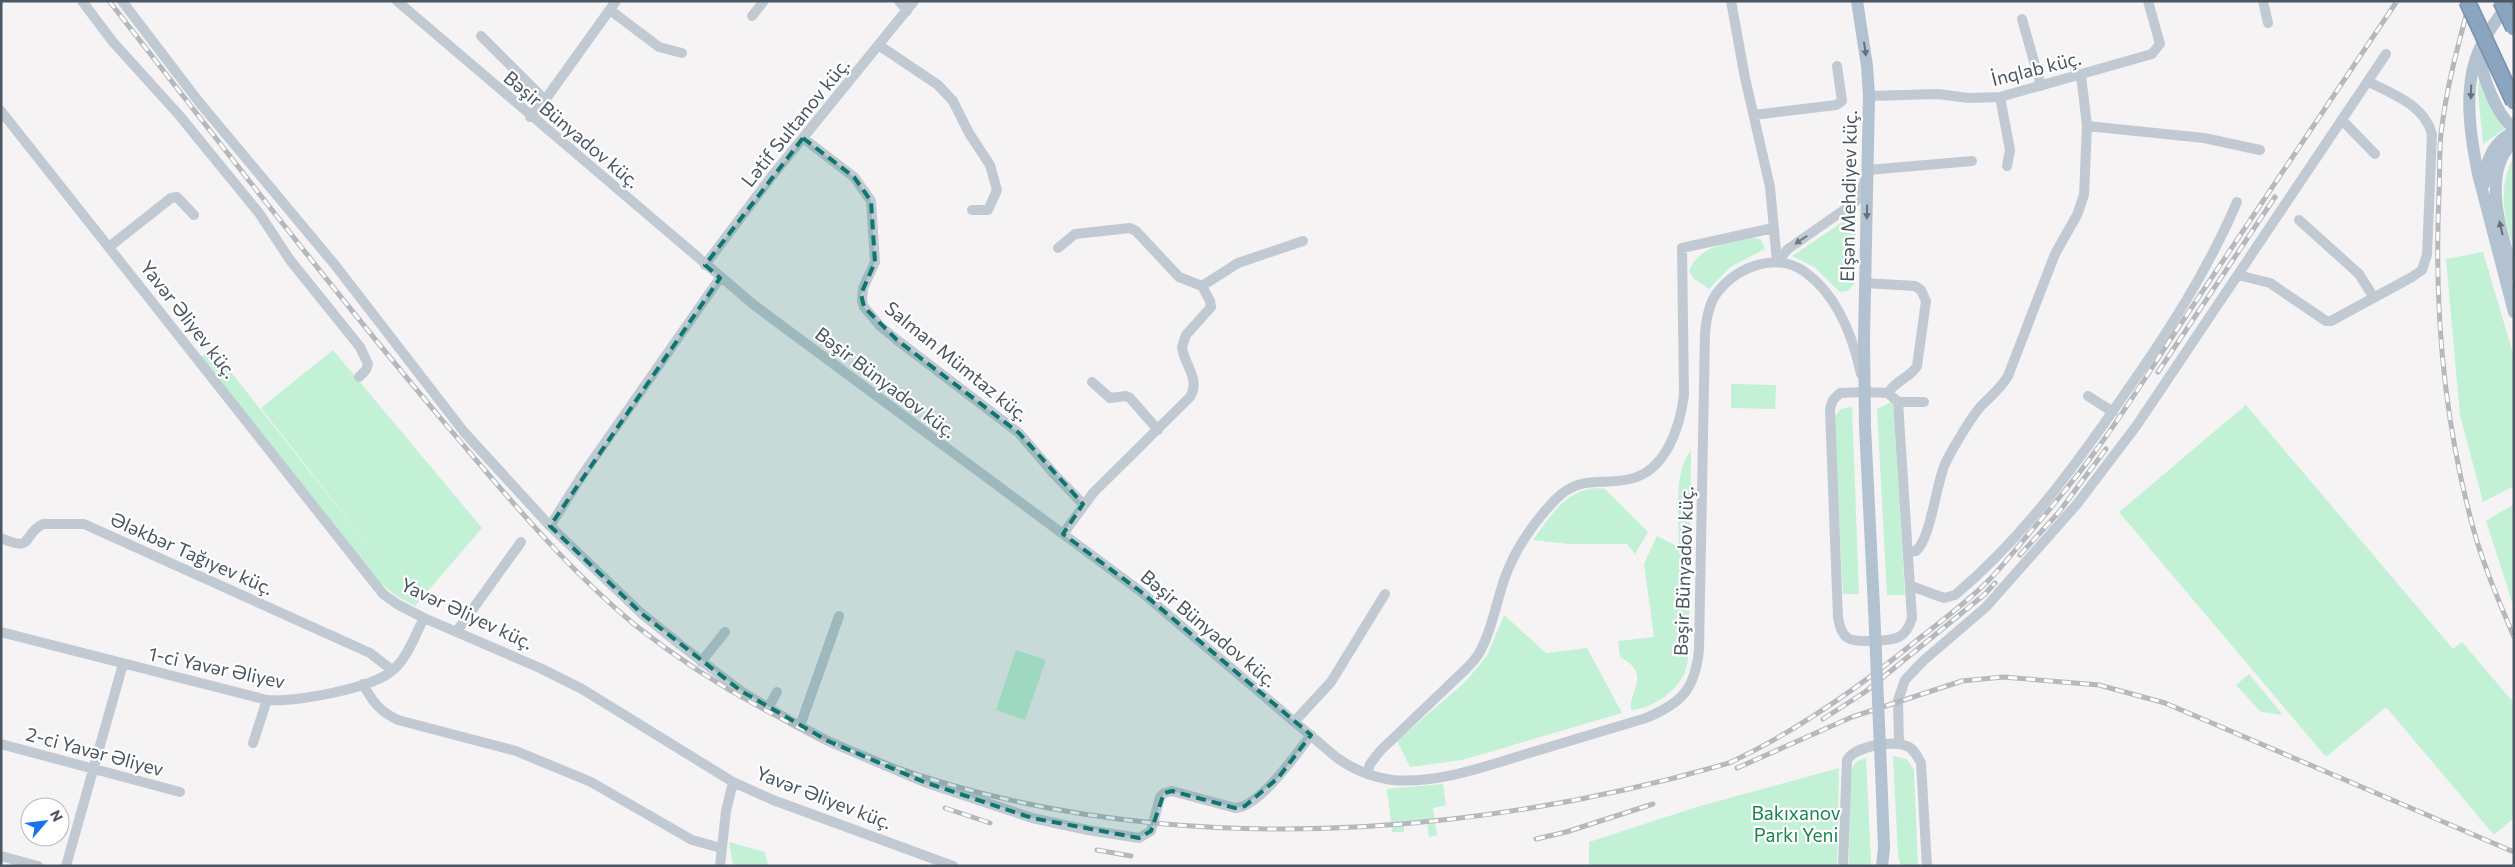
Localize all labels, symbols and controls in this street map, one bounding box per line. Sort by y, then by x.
one-way arrow [1861,42,1869,58]
street label: İnqlab küç. [1989,46,2083,90]
street label: Lətif Sultanov küç. [736,53,854,191]
street label: Bəşir Bünyadov küç. [499,66,645,192]
one-way arrow [2466,84,2474,100]
street label: Elşən Mehdiyev küç. [1835,110,1861,282]
one-way arrow [1862,204,1870,220]
one-way arrow [2497,220,2505,235]
one-way arrow [1794,235,1808,245]
street label: Yavər Əliyev küç. [136,256,242,382]
street label: Salman Mümtaz küç. [881,296,1033,426]
street label: Bəşir Bünyadov küç. [811,322,961,442]
street label: Bəşir Bünyadov küç. [1669,486,1697,656]
street label: Ələkbər Tağıyev küç. [107,507,277,599]
street label: Bəşir Bünyadov küç. [1136,565,1282,691]
street label: Yavər Əliyev küç. [397,572,537,654]
street label: 1-ci Yavər Əliyev [147,641,288,693]
street label: 2-ci Yavər Əliyev [24,722,166,780]
street label: Yavər Əliyev küç. [753,761,895,833]
north arrow [20,797,70,847]
park label: Bakıxanov Parkı Yeni [1751,801,1841,846]
text: N [47,807,67,824]

